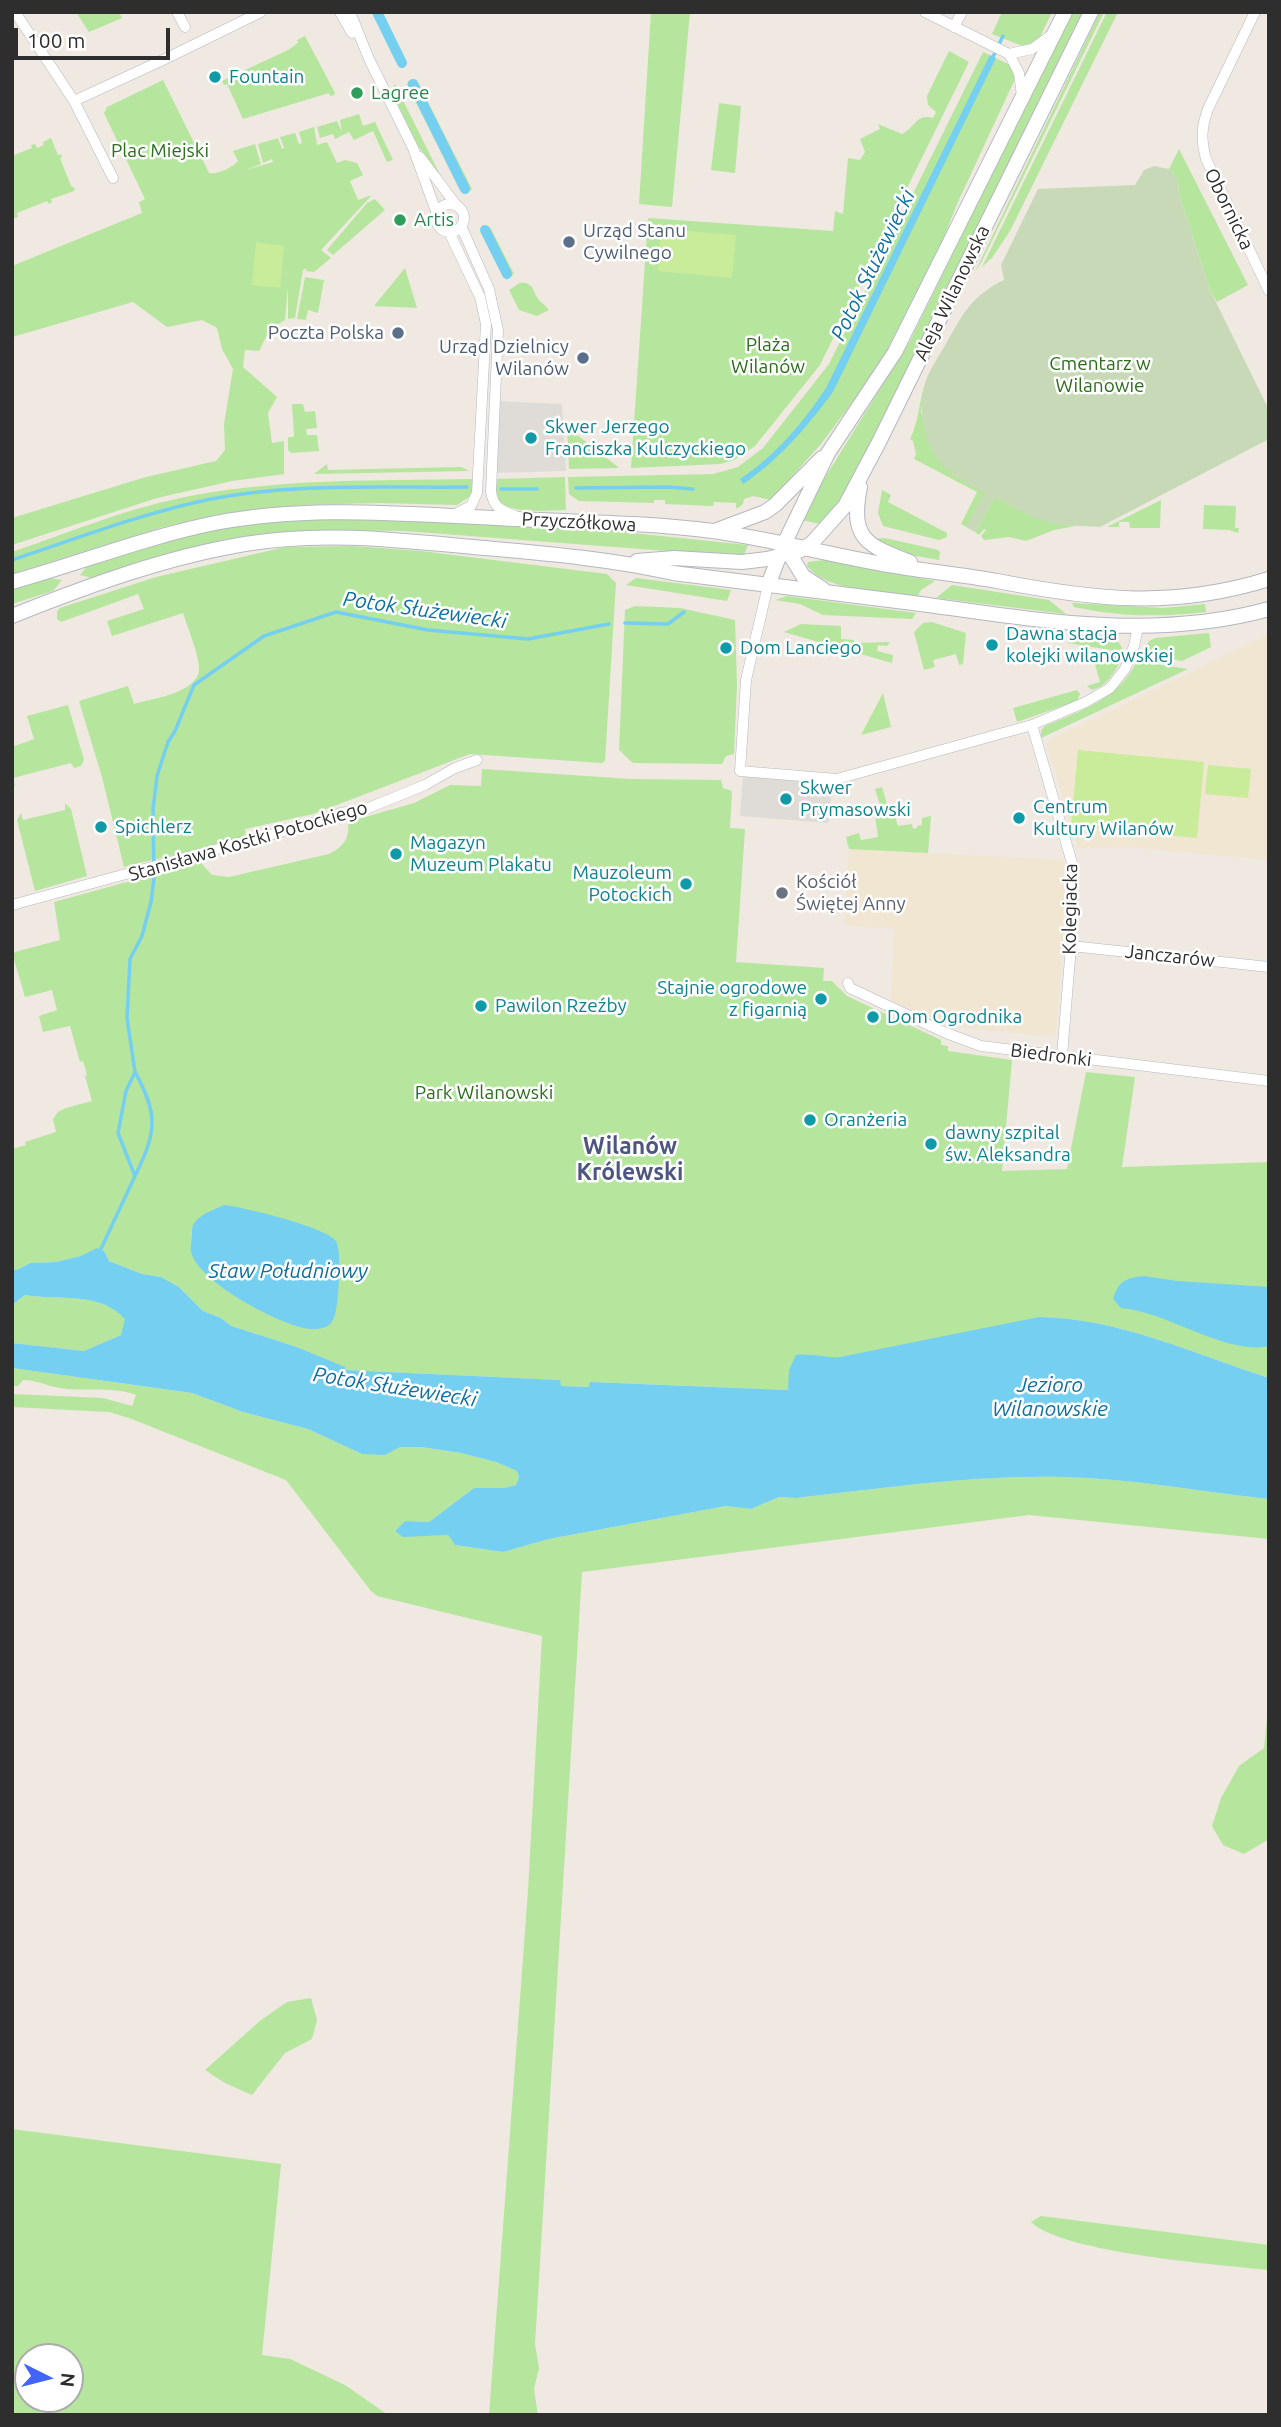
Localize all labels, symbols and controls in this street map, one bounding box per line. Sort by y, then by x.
scale bar [18,14,173,58]
text: 100 m [27,28,85,52]
place label: Fountain [229,66,304,88]
marker: Fountain [207,69,223,85]
place label: Lagree [371,82,430,104]
marker: Lagree [349,85,365,101]
park label: Plac Miejski [111,140,209,162]
street label: Obornicka [1200,165,1258,253]
water label: Potok Służewiecki [825,185,921,345]
place label: Artis [414,209,454,231]
marker: Artis [392,212,408,228]
place label: Urząd Stanu Cywilnego [583,220,686,264]
street label: Aleja Wilanowska [909,221,995,365]
marker: Urząd Stanu Cywilnego [561,234,577,250]
place label: Poczta Polska [268,322,384,344]
marker: Poczta Polska [390,325,406,341]
park label: Plaża Wilanów [731,334,805,378]
place label: Urząd Dzielnicy Wilanów [439,336,569,380]
marker: Urząd Dzielnicy Wilanów [575,350,591,366]
park label: Cmentarz w Wilanowie [1049,353,1151,397]
place label: Skwer Jerzego Franciszka Kulczyckiego [545,416,746,460]
marker: Skwer Jerzego Franciszka Kulczyckiego [523,430,539,446]
street label: Przyczółkowa [521,508,637,536]
water label: Potok Służewiecki [341,586,509,634]
place label: Dawna stacja kolejki wilanowskiej [1006,623,1173,667]
place label: Dom Lanciego [740,637,862,659]
marker: Dawna stacja kolejki wilanowskiej [984,637,1000,653]
marker: Dom Lanciego [718,640,734,656]
place label: Skwer Prymasowski [800,777,911,821]
marker: Skwer Prymasowski [778,791,794,807]
street label: Stanisława Kostki Potockiego [126,796,370,886]
place label: Centrum Kultury Wilanów [1033,796,1174,840]
marker: Centrum Kultury Wilanów [1011,810,1027,826]
place label: Spichlerz [115,816,192,838]
marker: Spichlerz [93,819,109,835]
place label: Magazyn Muzeum Plakatu [410,832,552,876]
marker: Magazyn Muzeum Plakatu [388,846,404,862]
place label: Mauzoleum Potockich [572,862,672,906]
street label: Kolegiacka [1058,863,1082,955]
place label: Kościół Świętej Anny [796,871,906,915]
marker: Mauzoleum Potockich [678,876,694,892]
marker: Kościół Świętej Anny [774,885,790,901]
street label: Janczarów [1124,940,1216,972]
place label: Stajnie ogrodowe z figarnią [657,977,807,1021]
marker: Stajnie ogrodowe z figarnią [813,991,829,1007]
place label: Pawilon Rzeźby [495,995,627,1017]
marker: Pawilon Rzeźby [473,998,489,1014]
place label: Dom Ogrodnika [887,1006,1022,1028]
marker: Dom Ogrodnika [865,1009,881,1025]
street label: Biedronki [1009,1039,1093,1071]
park label: Park Wilanowski [415,1082,553,1104]
place label: Oranżeria [824,1109,907,1131]
marker: Oranżeria [802,1112,818,1128]
place label: dawny szpital św. Aleksandra [945,1122,1071,1166]
district label: Wilanów Królewski [577,1132,683,1186]
marker: dawny szpital św. Aleksandra [923,1136,939,1152]
water label: Staw Południowy [208,1258,368,1284]
water label: Potok Służewiecki [311,1362,479,1412]
water label: Jezioro Wilanowskie [992,1372,1108,1422]
north arrow [14,2343,84,2413]
text: N [56,2372,80,2388]

